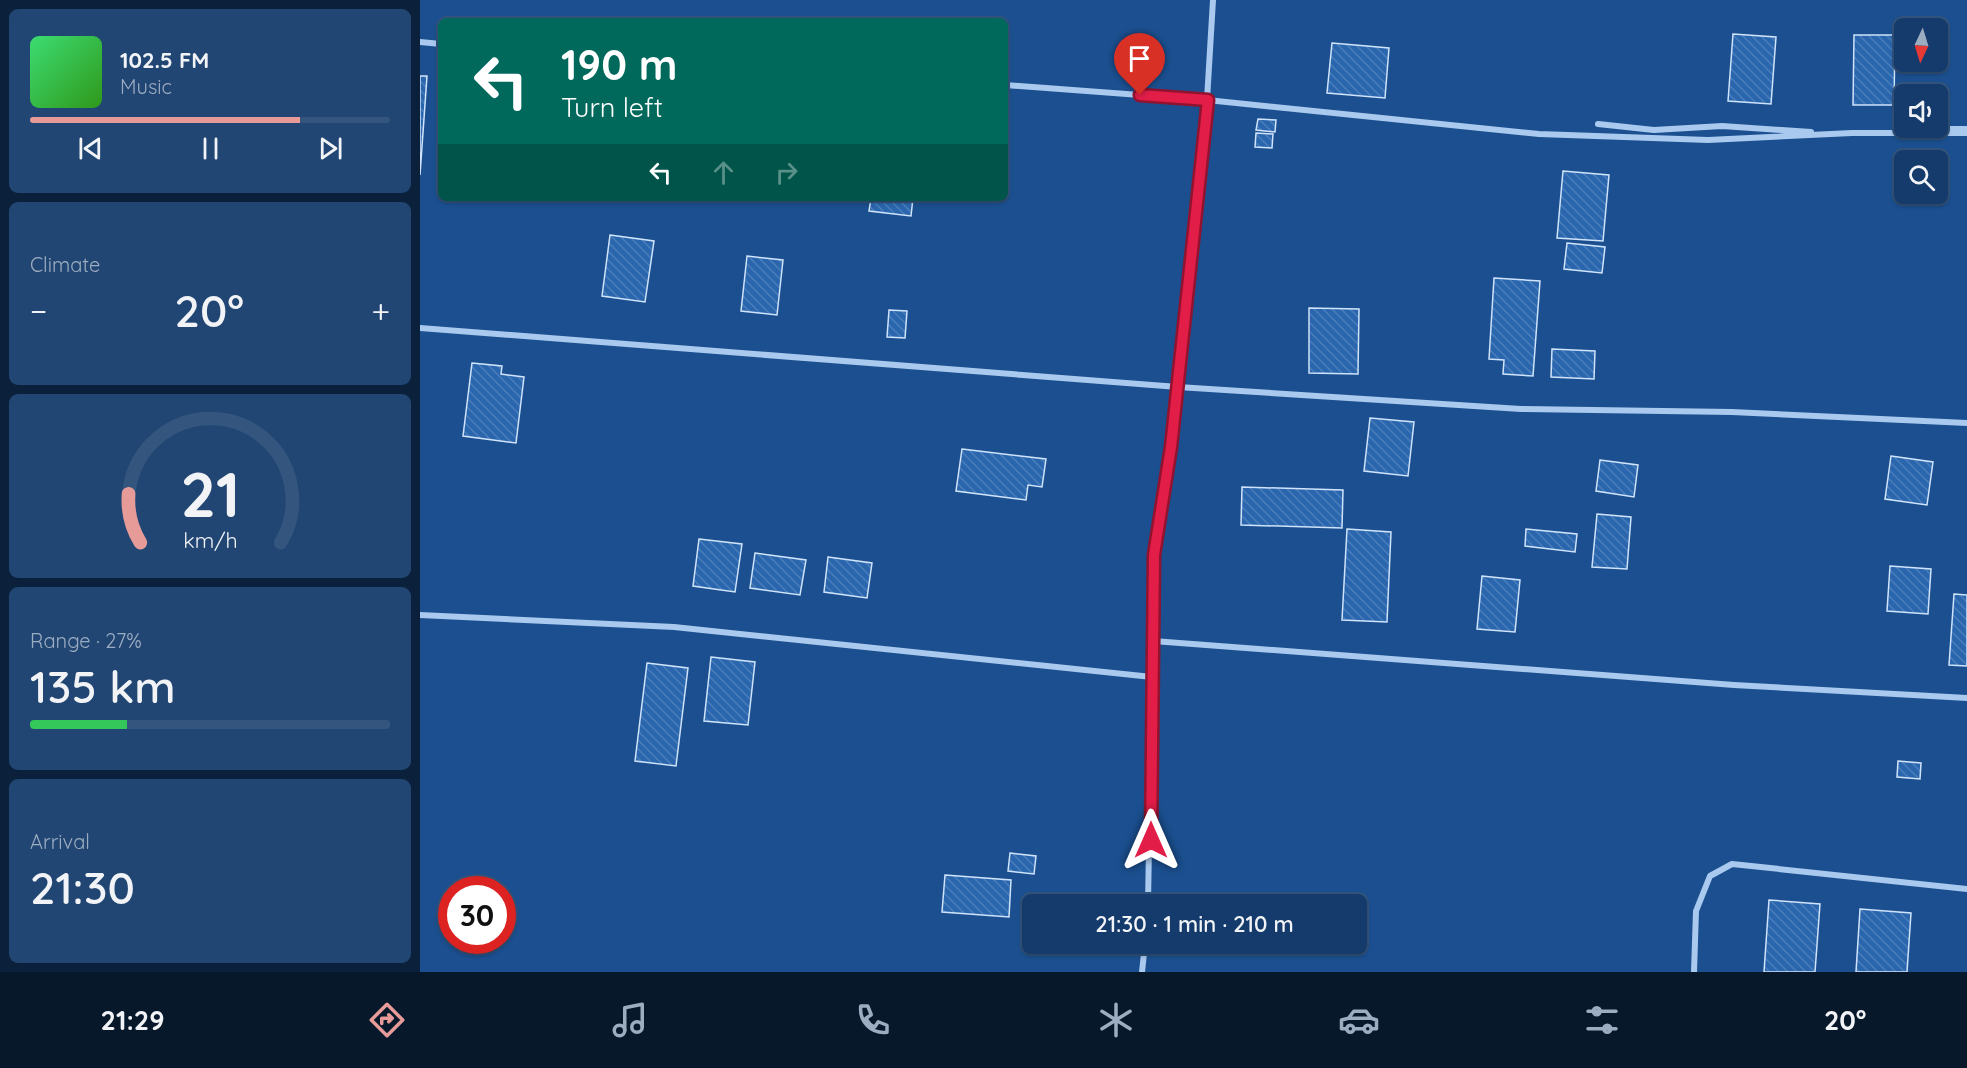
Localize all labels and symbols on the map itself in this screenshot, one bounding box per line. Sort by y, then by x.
north arrow [1894,18,1948,72]
pin [1114,33,1165,95]
position arrow [1119,808,1183,872]
speed limit sign: 30 [438,876,516,954]

